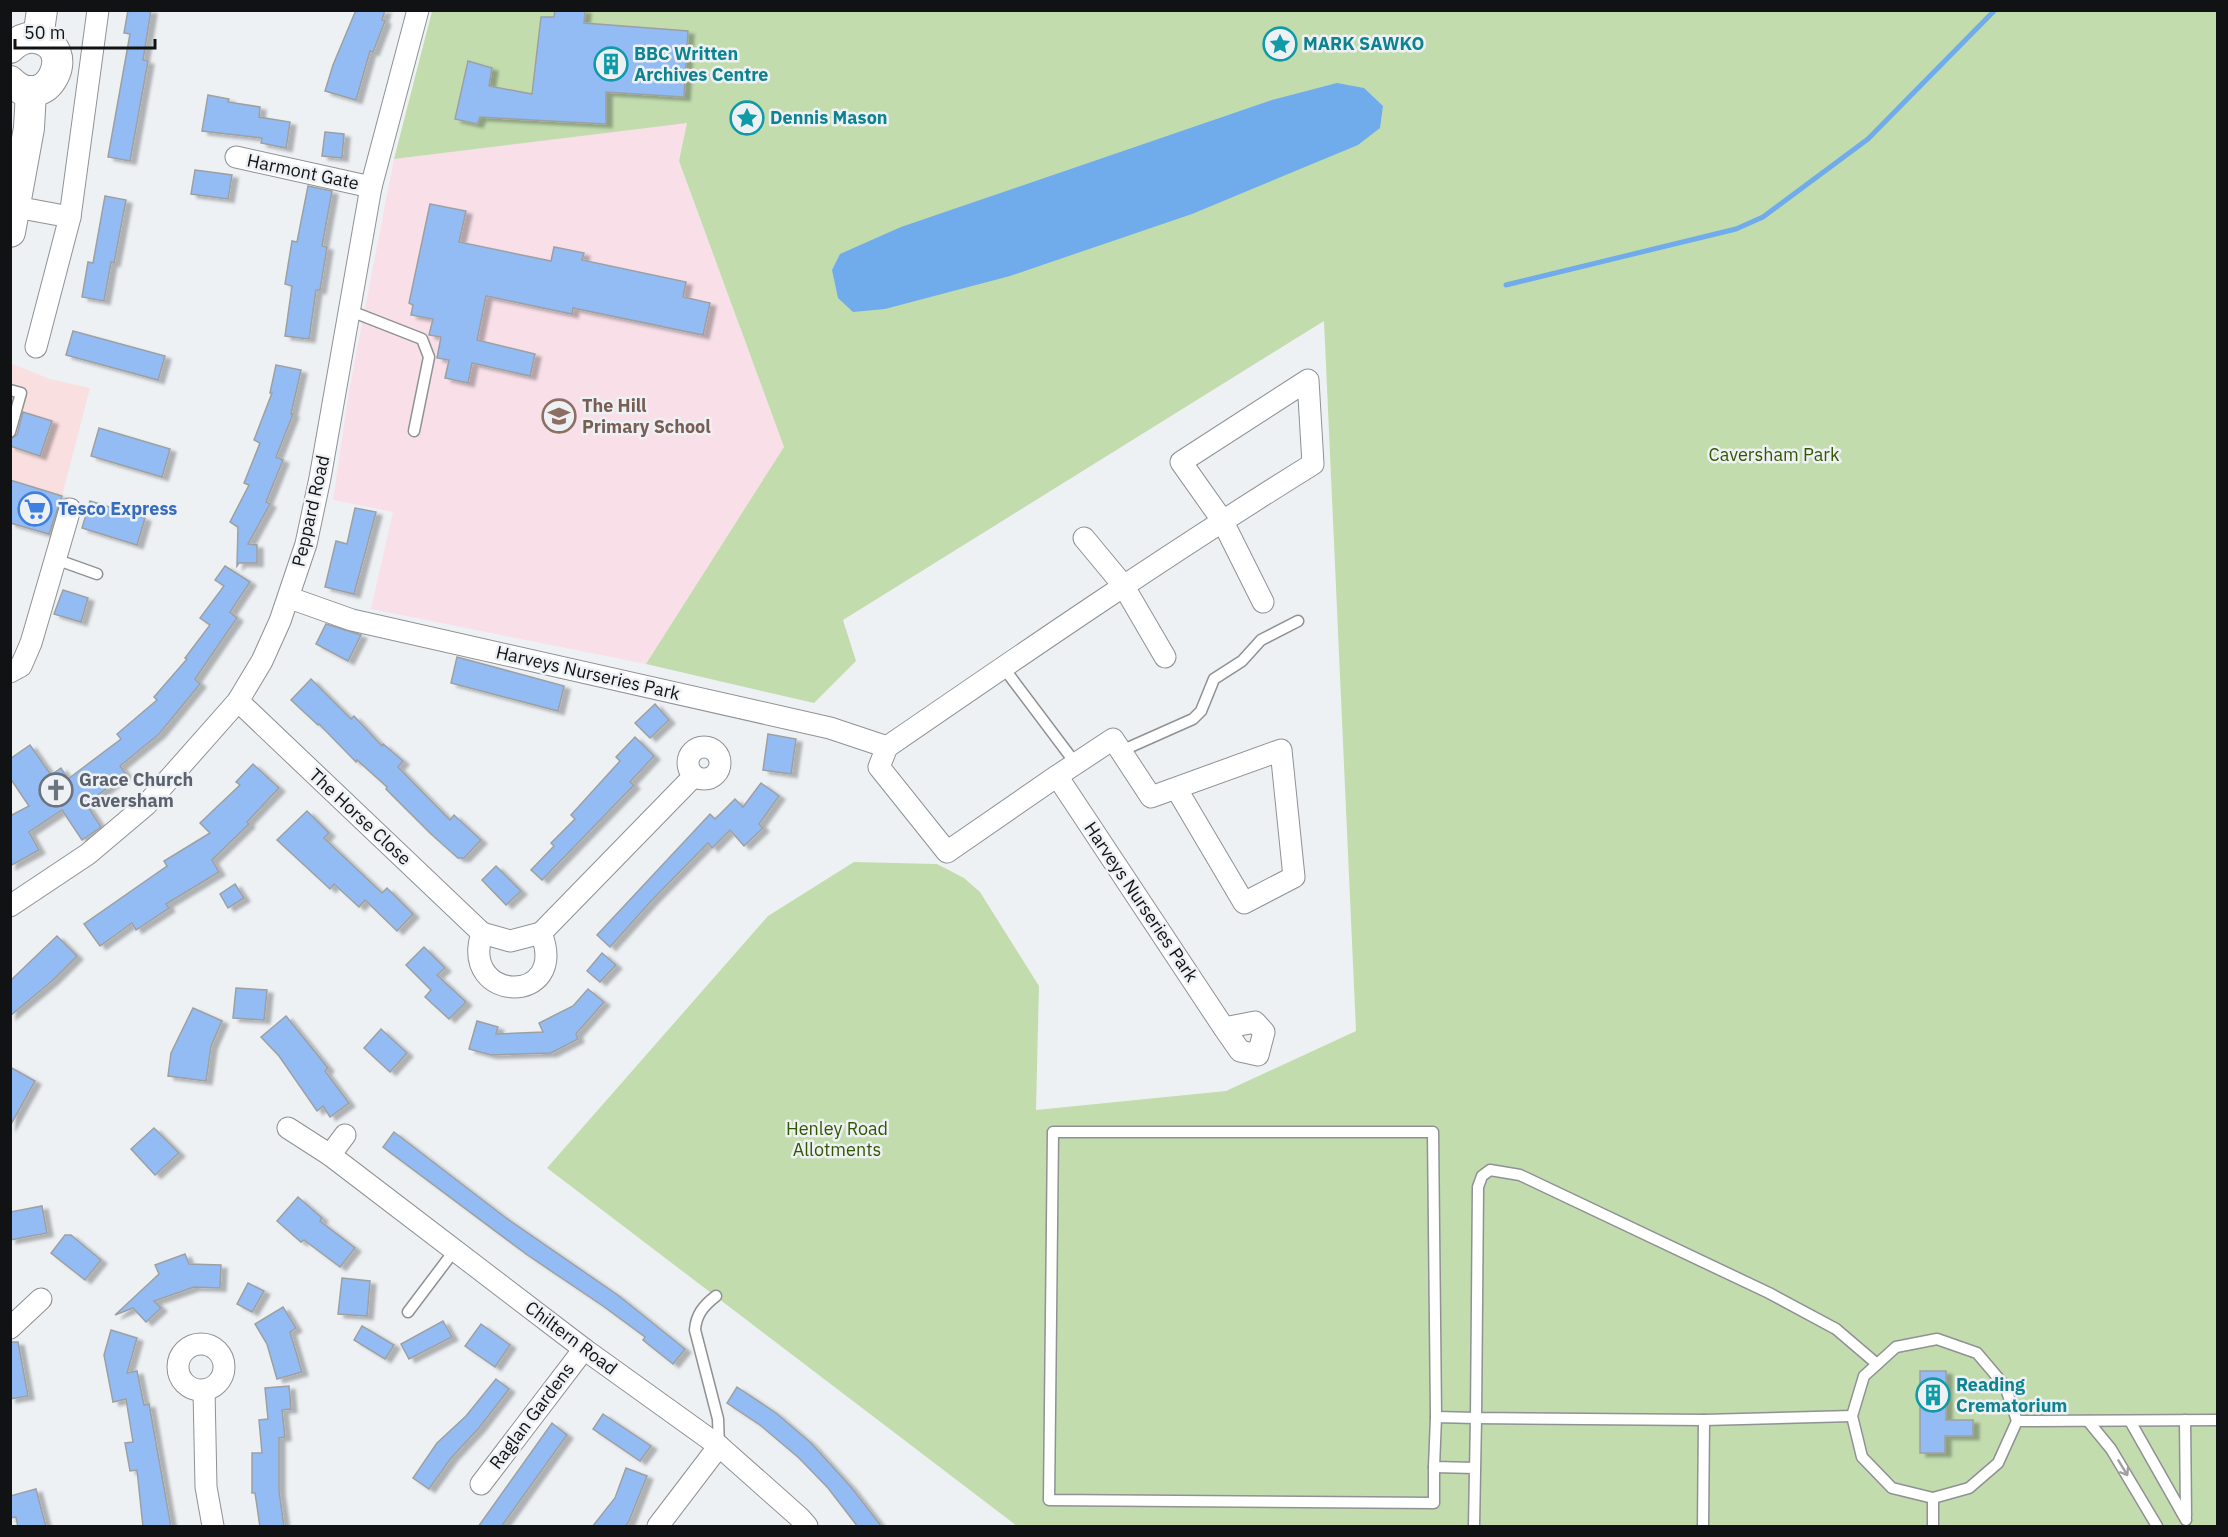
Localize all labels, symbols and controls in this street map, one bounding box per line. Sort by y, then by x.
scale bar [15,12,154,50]
text: 50 m [24,21,66,44]
place icon: MARK SAWKO [1262,26,1298,62]
place label: MARK SAWKO [1303,32,1424,55]
place label: BBC Written Archives Centre [634,42,768,86]
building icon: BBC Written Archives Centre [593,46,629,82]
place icon: Dennis Mason [729,100,765,136]
place label: Dennis Mason [770,106,888,129]
street label: Harmont Gate [245,148,361,195]
place label: The Hill Primary School [582,394,711,438]
school or university icon: The Hill Primary School [541,398,577,434]
park label: Caversham Park [1709,443,1840,466]
street label: Peppard Road [287,453,334,569]
supermarket icon: Tesco Express [17,491,53,527]
place label: Tesco Express [58,497,177,520]
street label: Harveys Nurseries Park [494,640,683,705]
street label: The Horse Close [304,763,416,870]
place label: Grace Church Caversham [79,768,193,812]
church icon: Grace Church Caversham [38,772,74,808]
street label: Harveys Nurseries Park [1079,817,1204,987]
park label: Henley Road Allotments [786,1117,888,1161]
street label: Chiltern Road [521,1296,622,1380]
street label: Raglan Gardens [484,1358,579,1473]
place label: Reading Crematorium [1956,1373,2067,1417]
building icon: Reading Crematorium [1915,1377,1951,1413]
one-way arrow [2117,1459,2129,1476]

